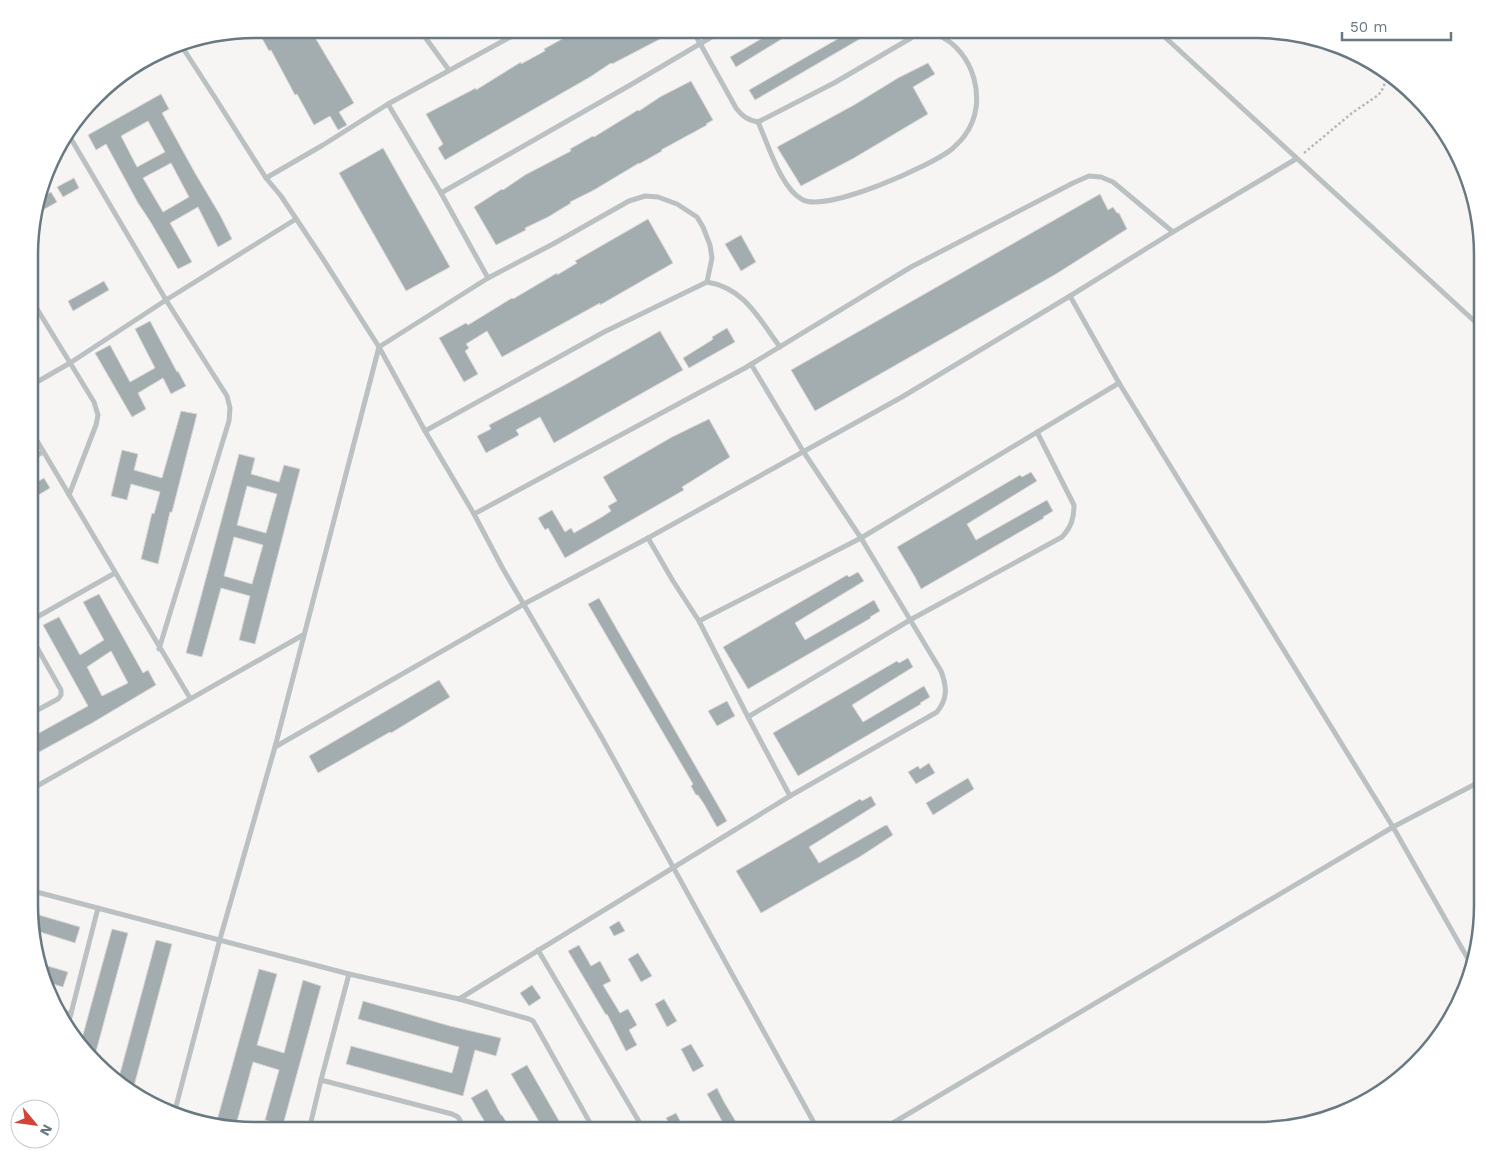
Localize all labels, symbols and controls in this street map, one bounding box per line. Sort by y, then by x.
scale bar [1342,10,1451,42]
text: 50 m [1350,18,1387,36]
north arrow [10,1099,60,1149]
text: N [37,1122,56,1139]

